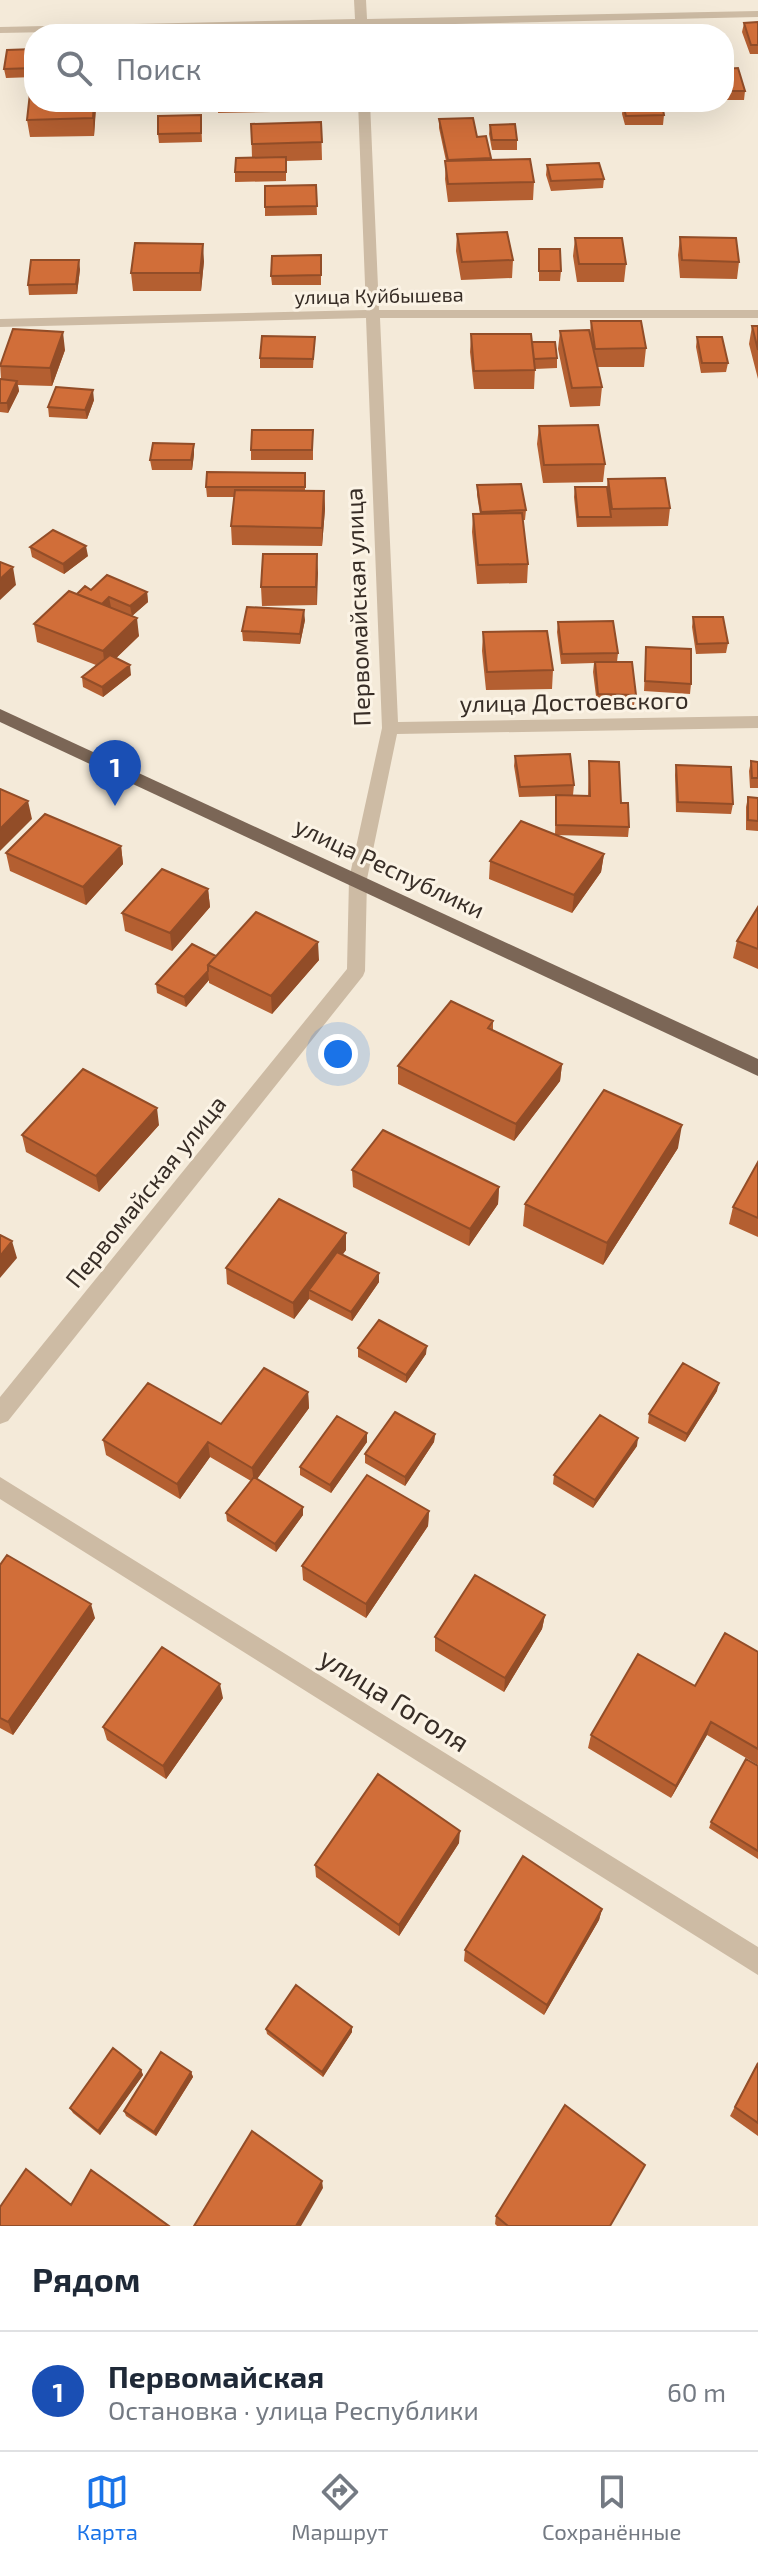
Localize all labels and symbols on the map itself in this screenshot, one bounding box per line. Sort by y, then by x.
street label: улица Куйбышева [294,282,464,309]
street label: Первомайская улица [338,487,377,727]
street label: улица Достоевского [459,685,689,718]
pin: 1 [89,740,141,806]
street label: улица Республики [290,810,490,925]
your location [318,1034,358,1074]
street label: Первомайская улица [59,1089,232,1293]
street label: улица Гоголя [314,1640,476,1758]

